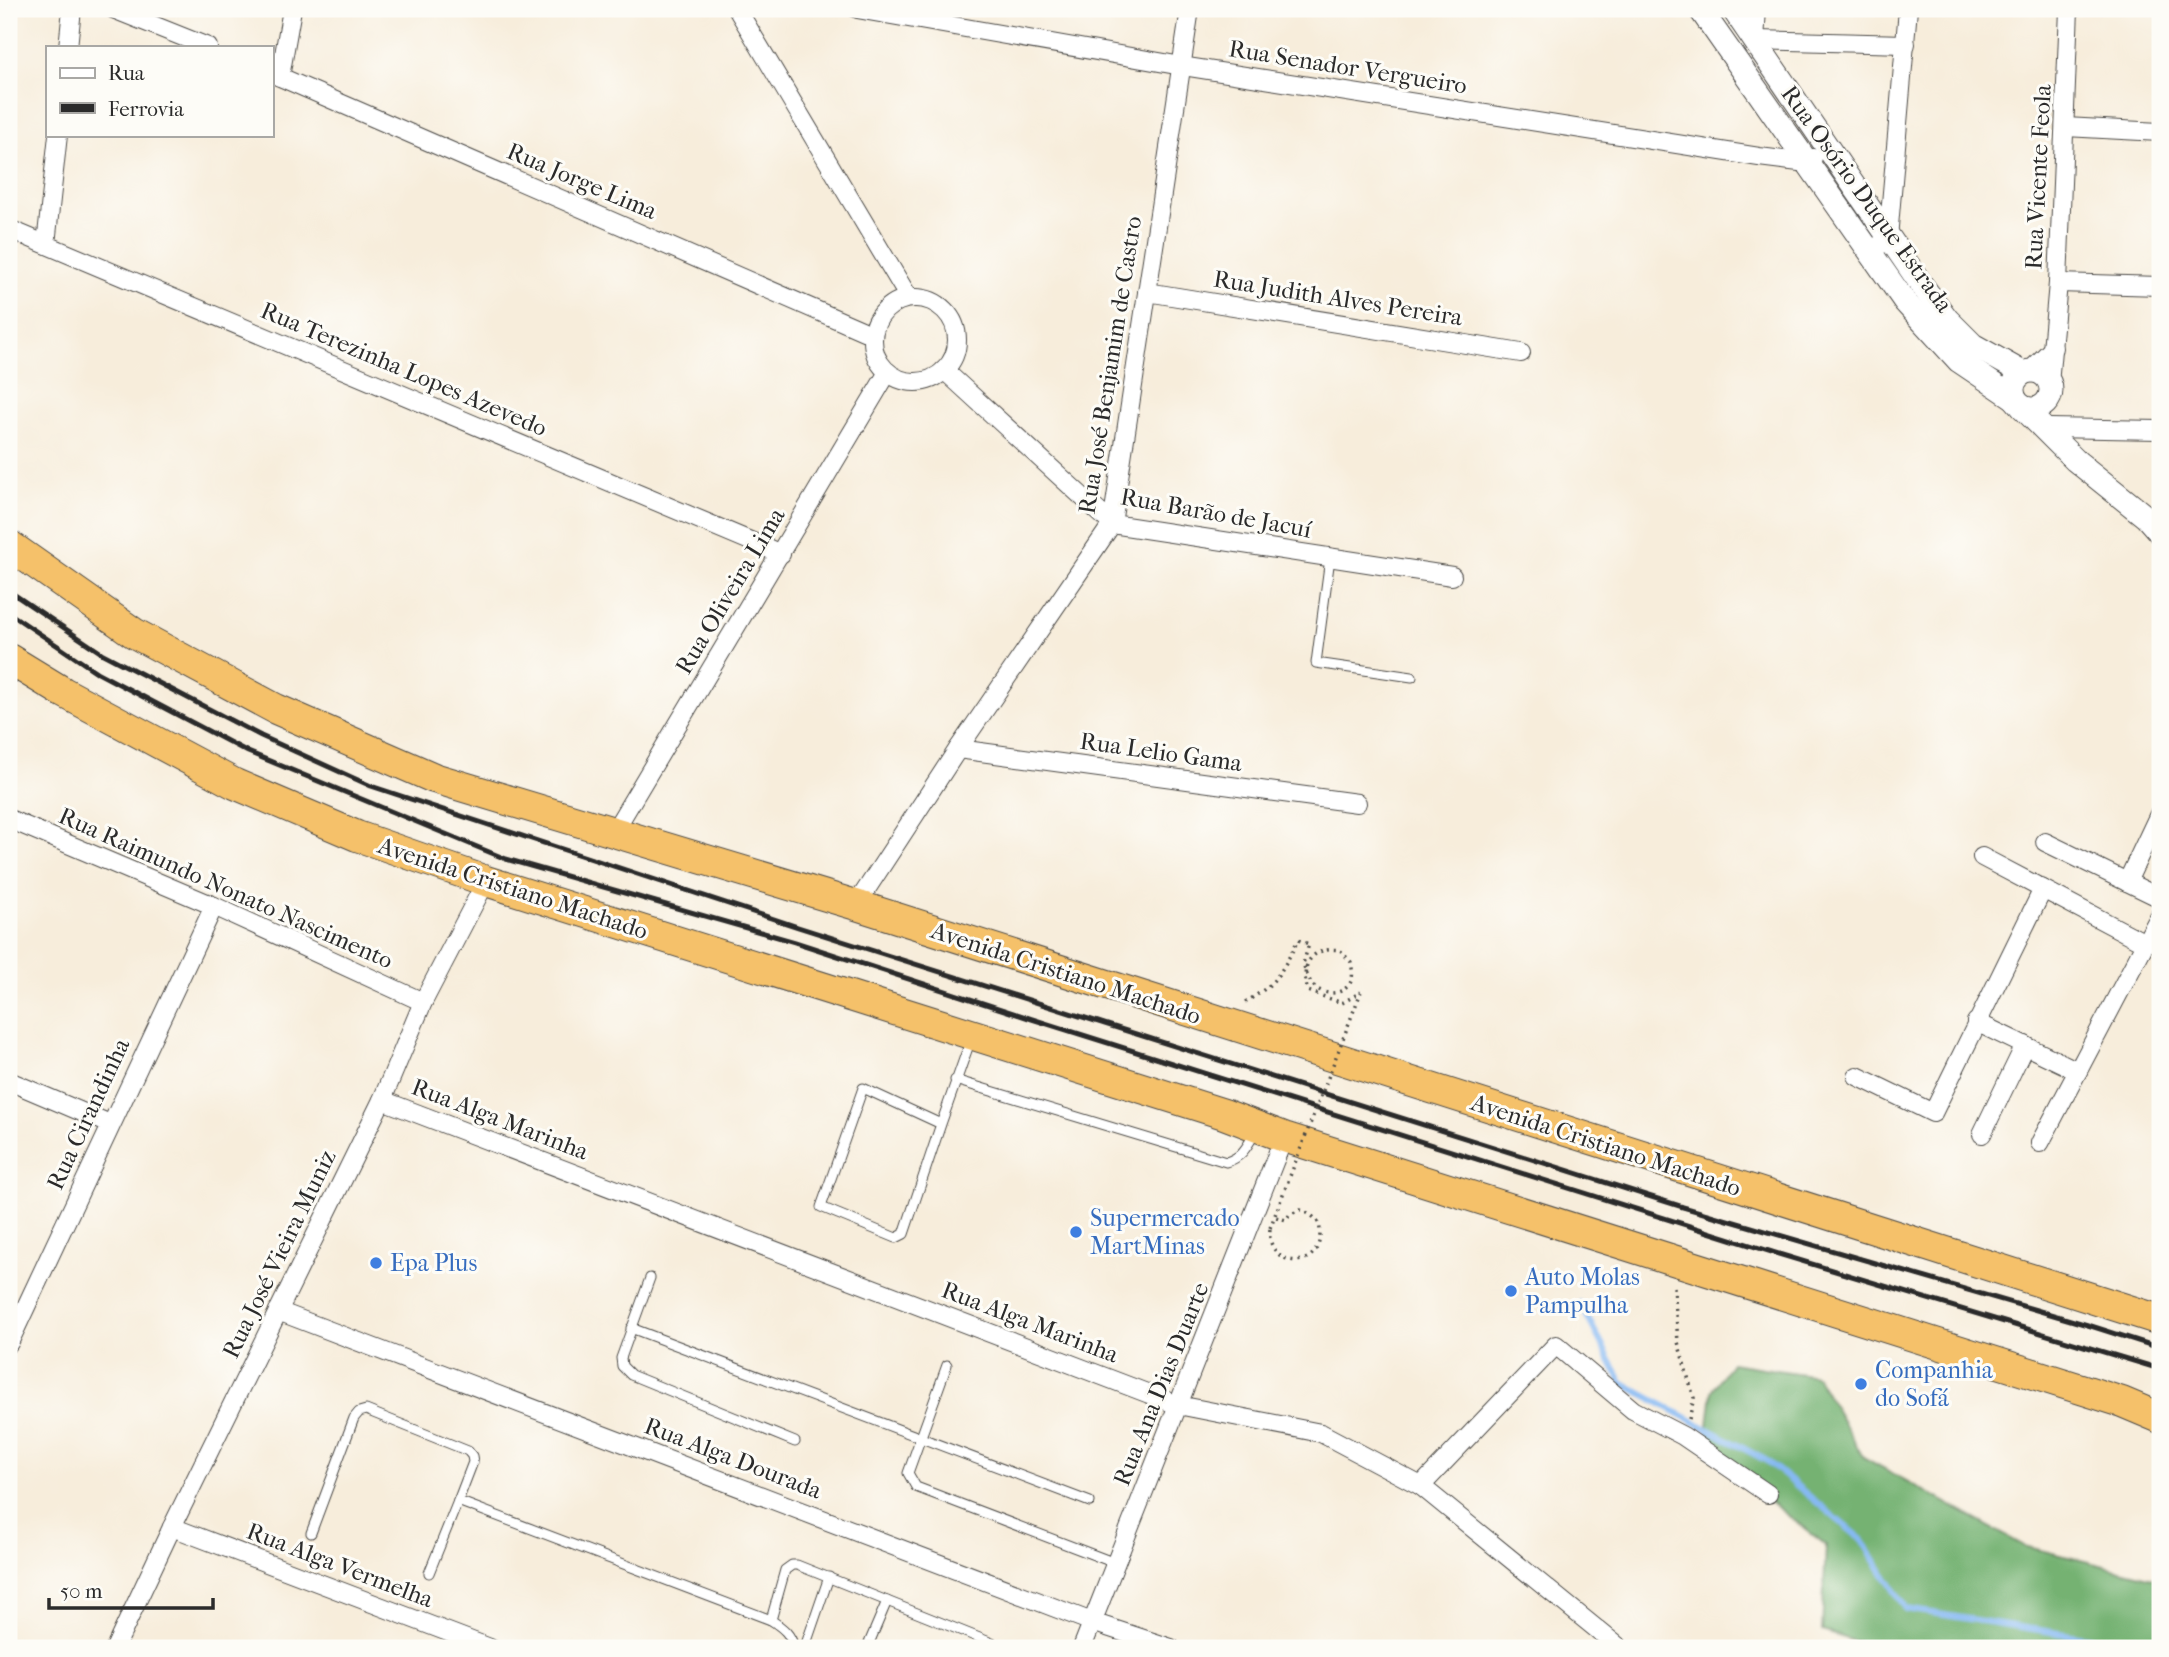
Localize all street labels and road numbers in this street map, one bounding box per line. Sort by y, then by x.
street label: Rua Senador Vergueiro [1227,34,1469,100]
street label: Rua Osório Duque Estrada [1775,80,1959,319]
street label: Rua Vicente Feola [2019,83,2057,270]
street label: Rua Jorge Lima [503,137,662,225]
street label: Rua José Benjamim de Castro [1073,214,1147,516]
street label: Rua Judith Alves Pereira [1212,264,1465,332]
street label: Rua Terezinha Lopes Azevedo [257,296,551,442]
street label: Rua Barão de Jacuí [1118,482,1314,544]
street label: Rua Oliveira Lima [669,502,791,679]
street label: Rua Lelio Gama [1078,727,1245,777]
street label: Rua Raimundo Nonato Nascimento [55,801,397,975]
street label: Avenida Cristiano Machado [374,831,651,945]
street label: Avenida Cristiano Machado [927,916,1204,1030]
street label: Rua Cirandinha [41,1033,136,1194]
street label: Rua Alga Marinha [408,1072,593,1166]
street label: Avenida Cristiano Machado [1467,1088,1744,1202]
street label: Rua José Vieira Muniz [216,1145,342,1363]
street label: Rua Alga Marinha [938,1275,1123,1369]
street label: Rua Ana Dias Duarte [1107,1278,1215,1490]
street label: Rua Alga Dourada [641,1411,826,1505]
street label: Rua Alga Vermelha [243,1517,438,1614]

